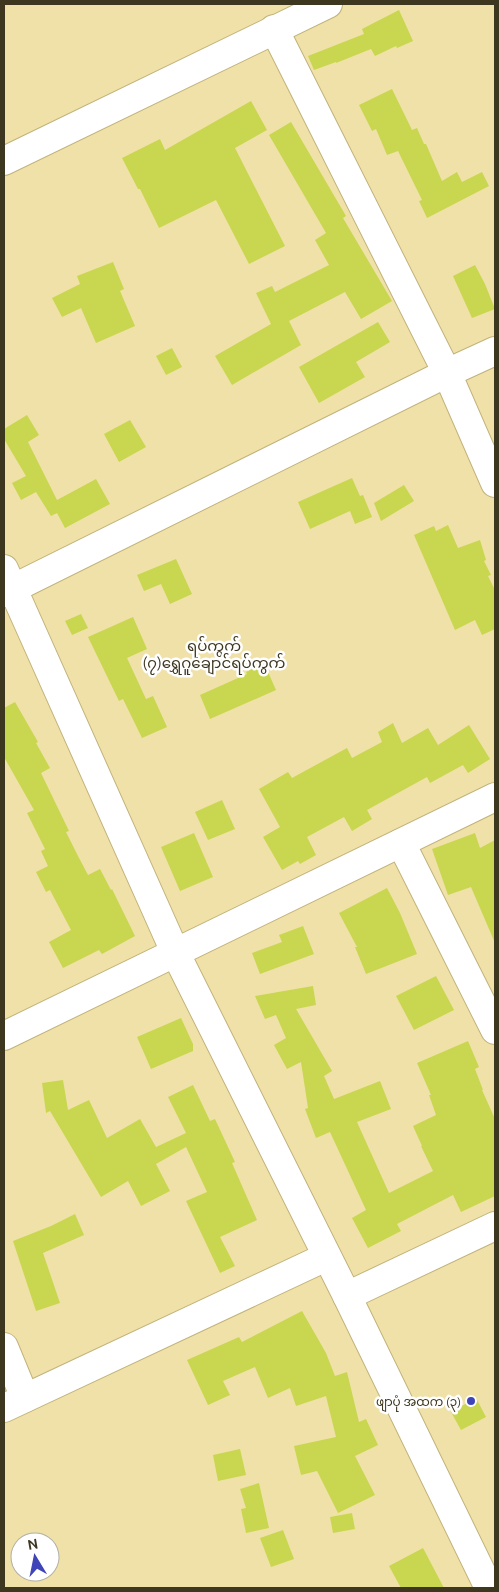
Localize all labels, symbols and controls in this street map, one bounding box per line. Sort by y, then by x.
district label: ရပ်ကွက် (၇)ရွှေဂူချောင်ရပ်ကွက် [143,636,286,675]
place label: ဖျာပုံ အထက (၃) [376,1395,461,1412]
marker: ဖျာပုံ အထက (၃) [465,1395,477,1407]
north arrow [10,1532,60,1582]
text: N [26,1535,39,1553]

